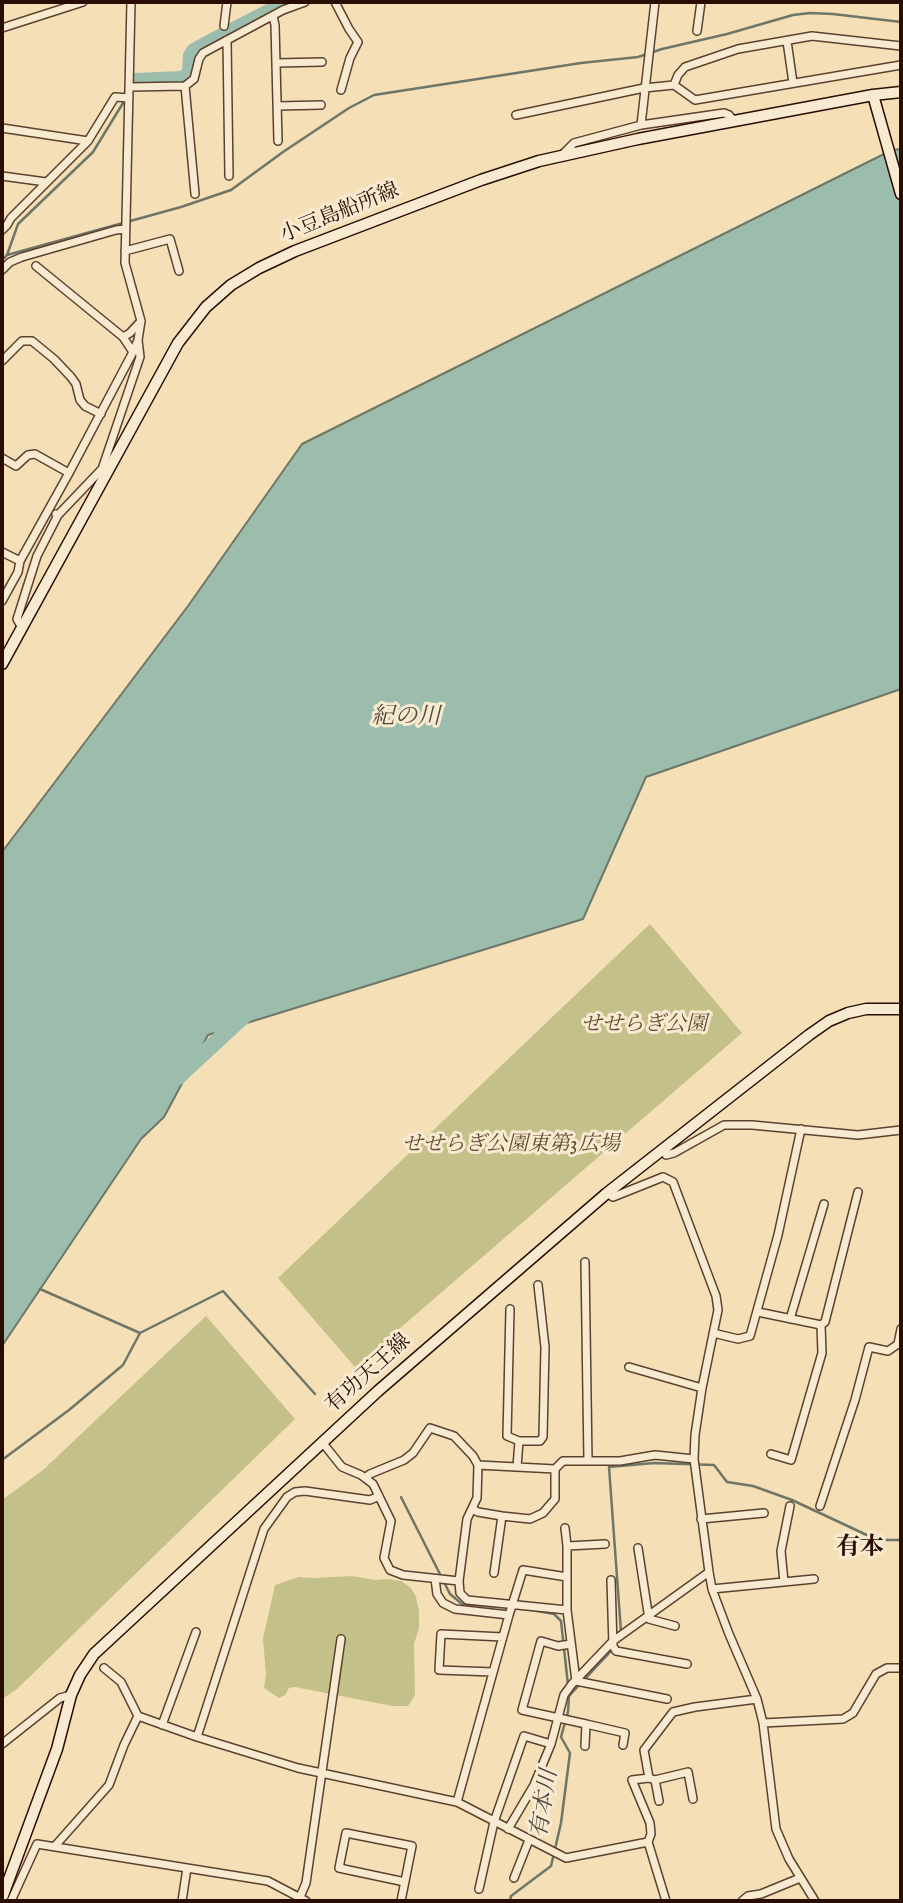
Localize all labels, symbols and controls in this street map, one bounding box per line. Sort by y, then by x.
street label: 小豆島船所線 [277,179,403,249]
water label: 紀の川 [372,704,440,732]
park label: せせらぎ公園 [581,1013,707,1039]
park label: せせらぎ公園東第3広場 [402,1133,620,1159]
street label: 有功天王線 [322,1330,416,1418]
district label: 有本 [836,1535,884,1563]
water label: 有本川 [527,1768,565,1840]

